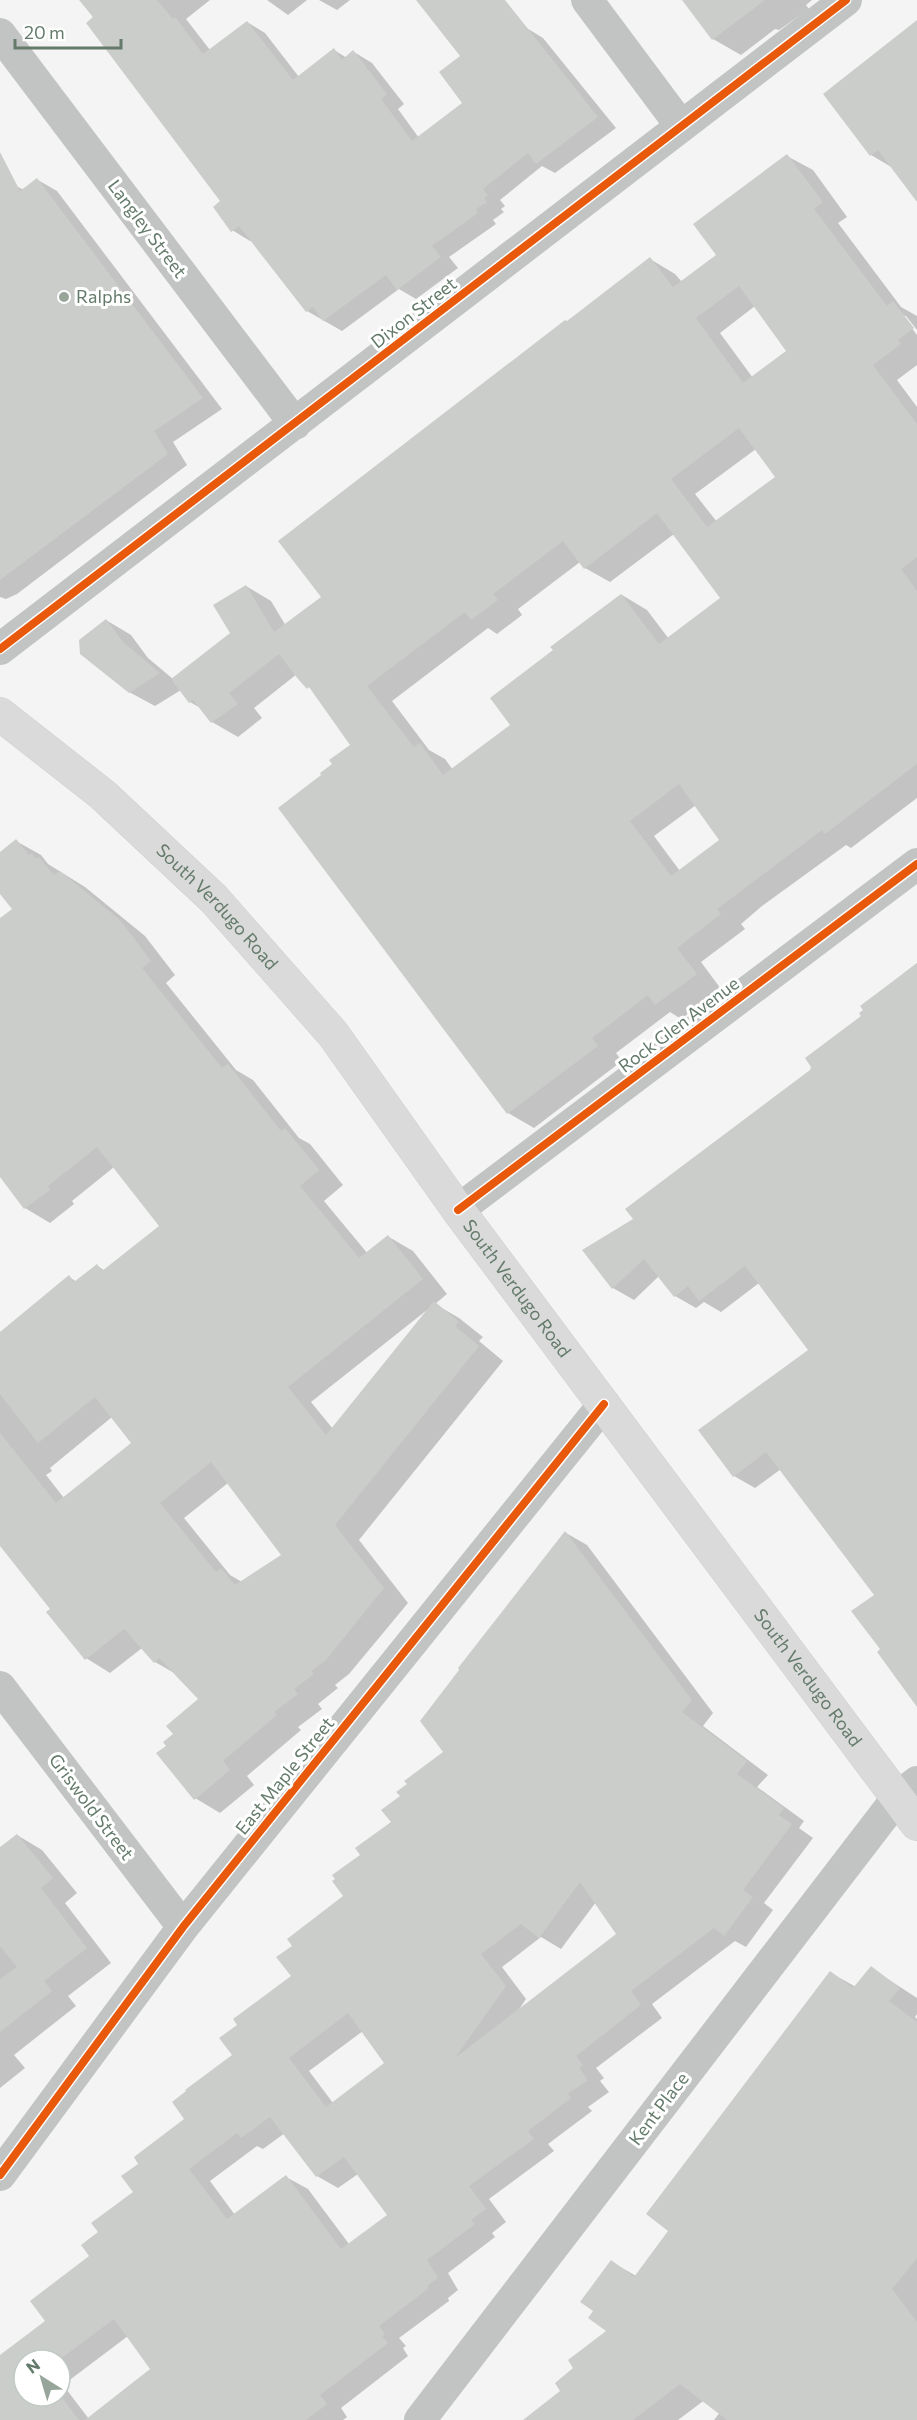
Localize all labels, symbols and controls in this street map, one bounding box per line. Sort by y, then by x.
scale bar [15,12,122,50]
text: 20 m [24,21,65,43]
street label: Langley Street [104,175,192,282]
street label: Dixon Street [366,272,461,352]
place label: Ralphs [76,285,131,307]
marker: Ralphs [57,290,71,304]
street label: South Verdugo Road [152,839,283,974]
street label: Rock Glen Avenue [614,972,743,1077]
street label: South Verdugo Road [459,1215,576,1361]
street label: South Verdugo Road [750,1604,867,1750]
street label: East Maple Street [230,1712,338,1838]
street label: Griswold Street [45,1749,139,1864]
street label: Kent Place [624,2068,693,2149]
north arrow [12,2348,72,2408]
text: N [22,2354,43,2377]

